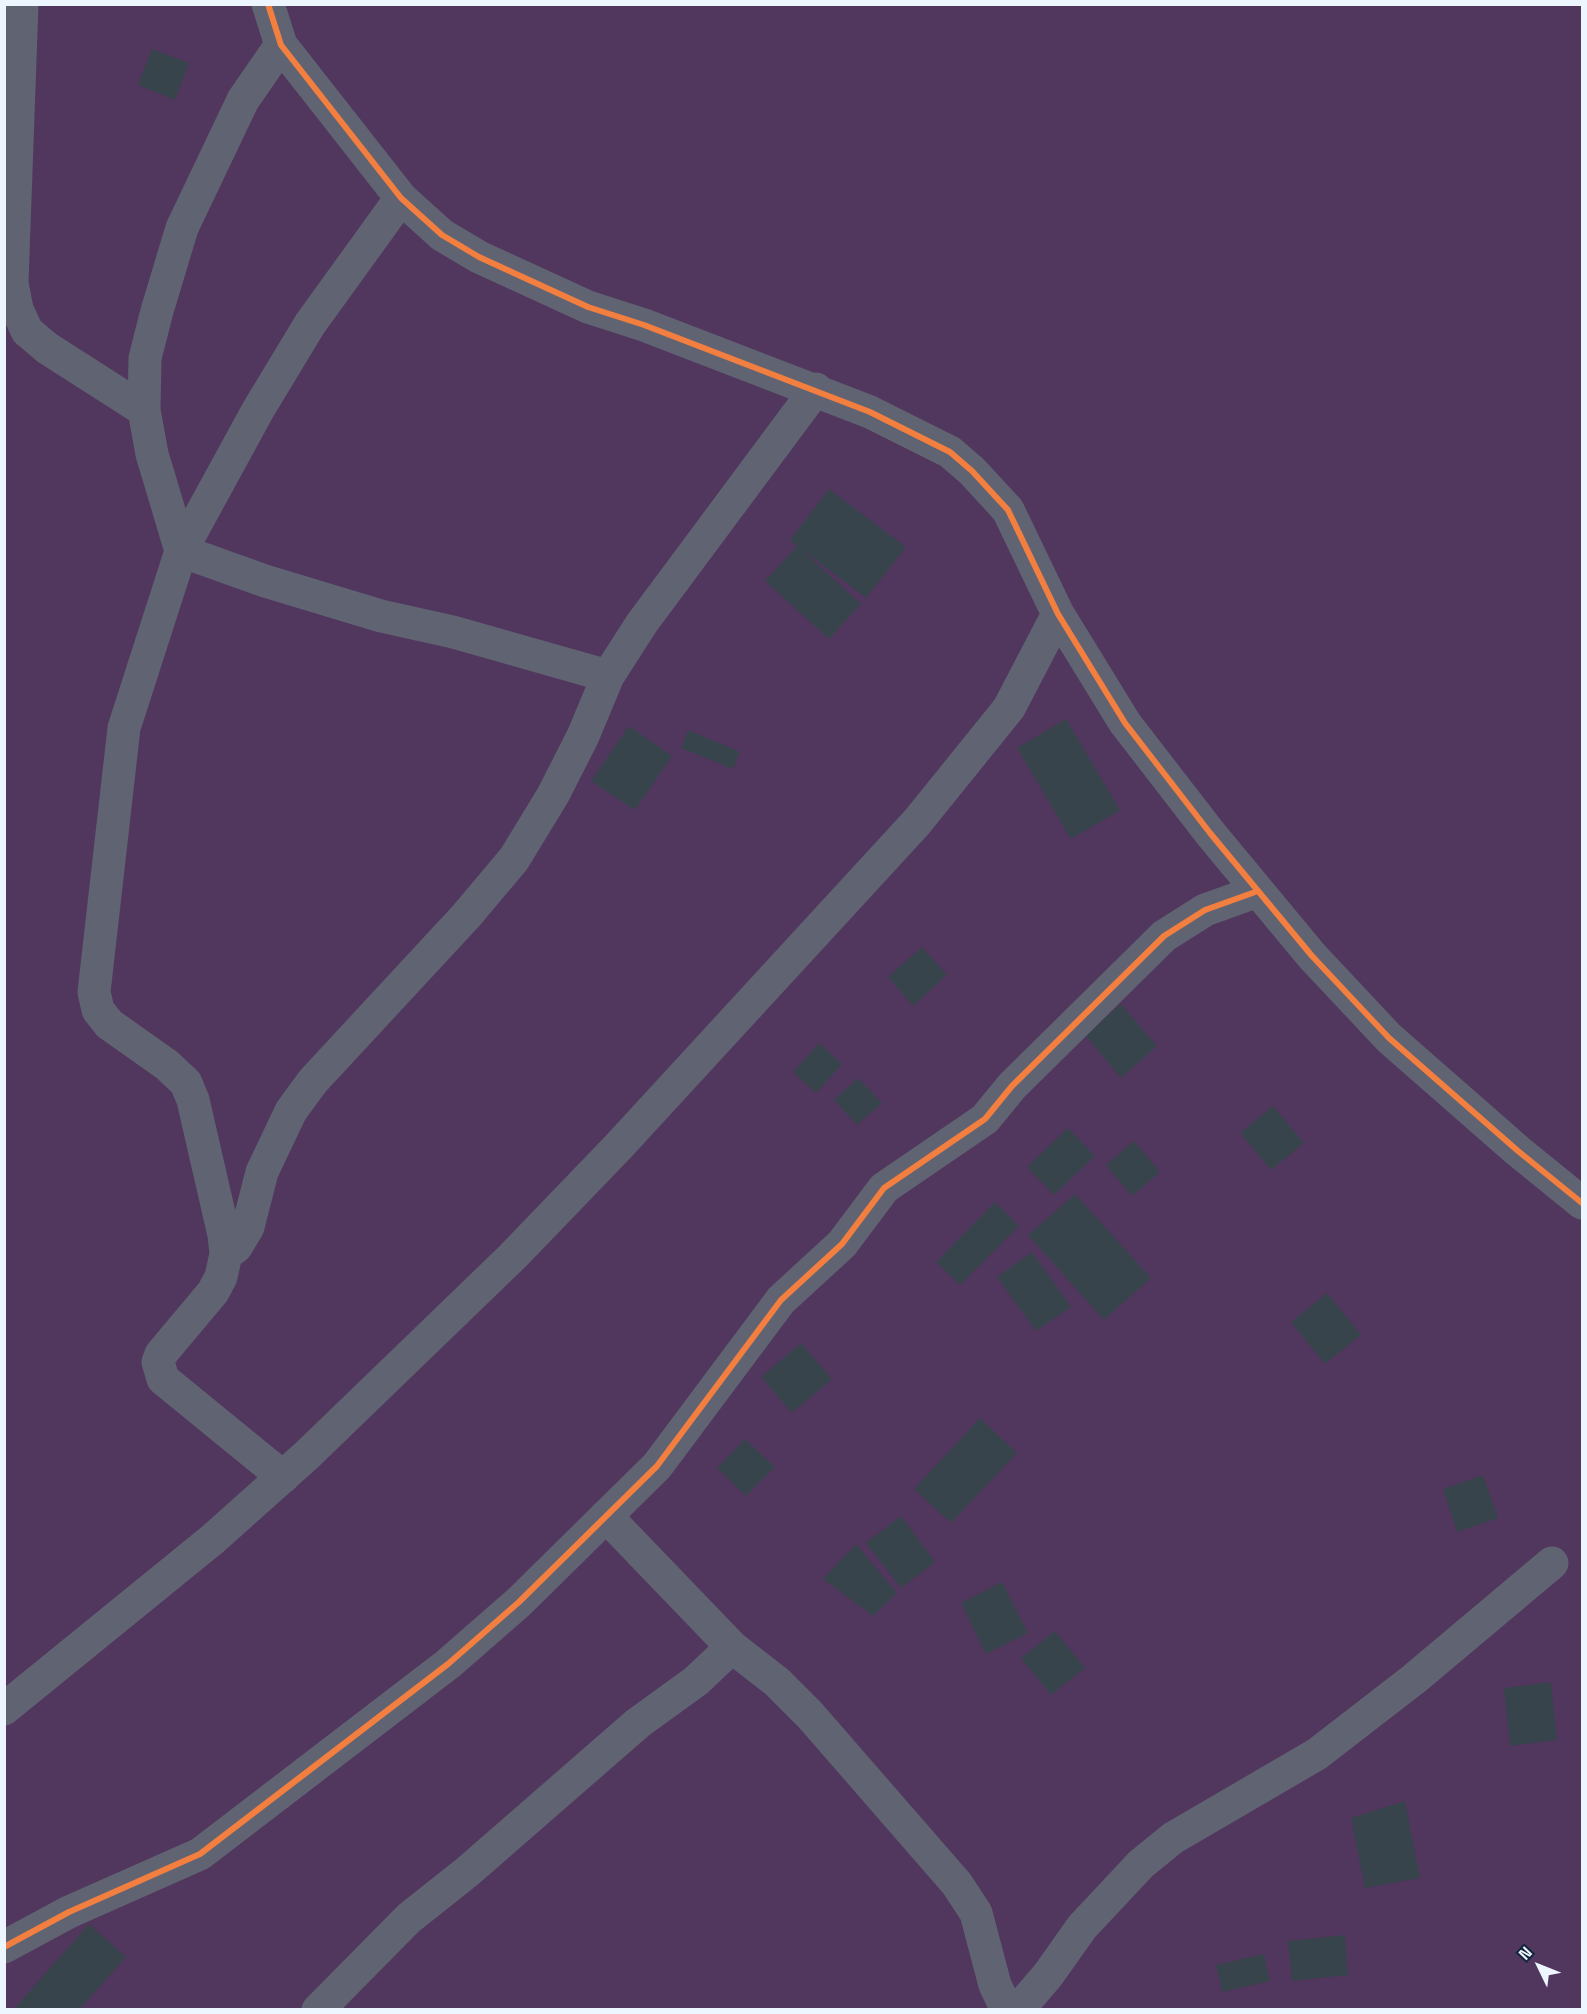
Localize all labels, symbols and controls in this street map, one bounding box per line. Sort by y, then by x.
north arrow [1509,1936,1569,1996]
text: N [1514,1942,1537,1964]

